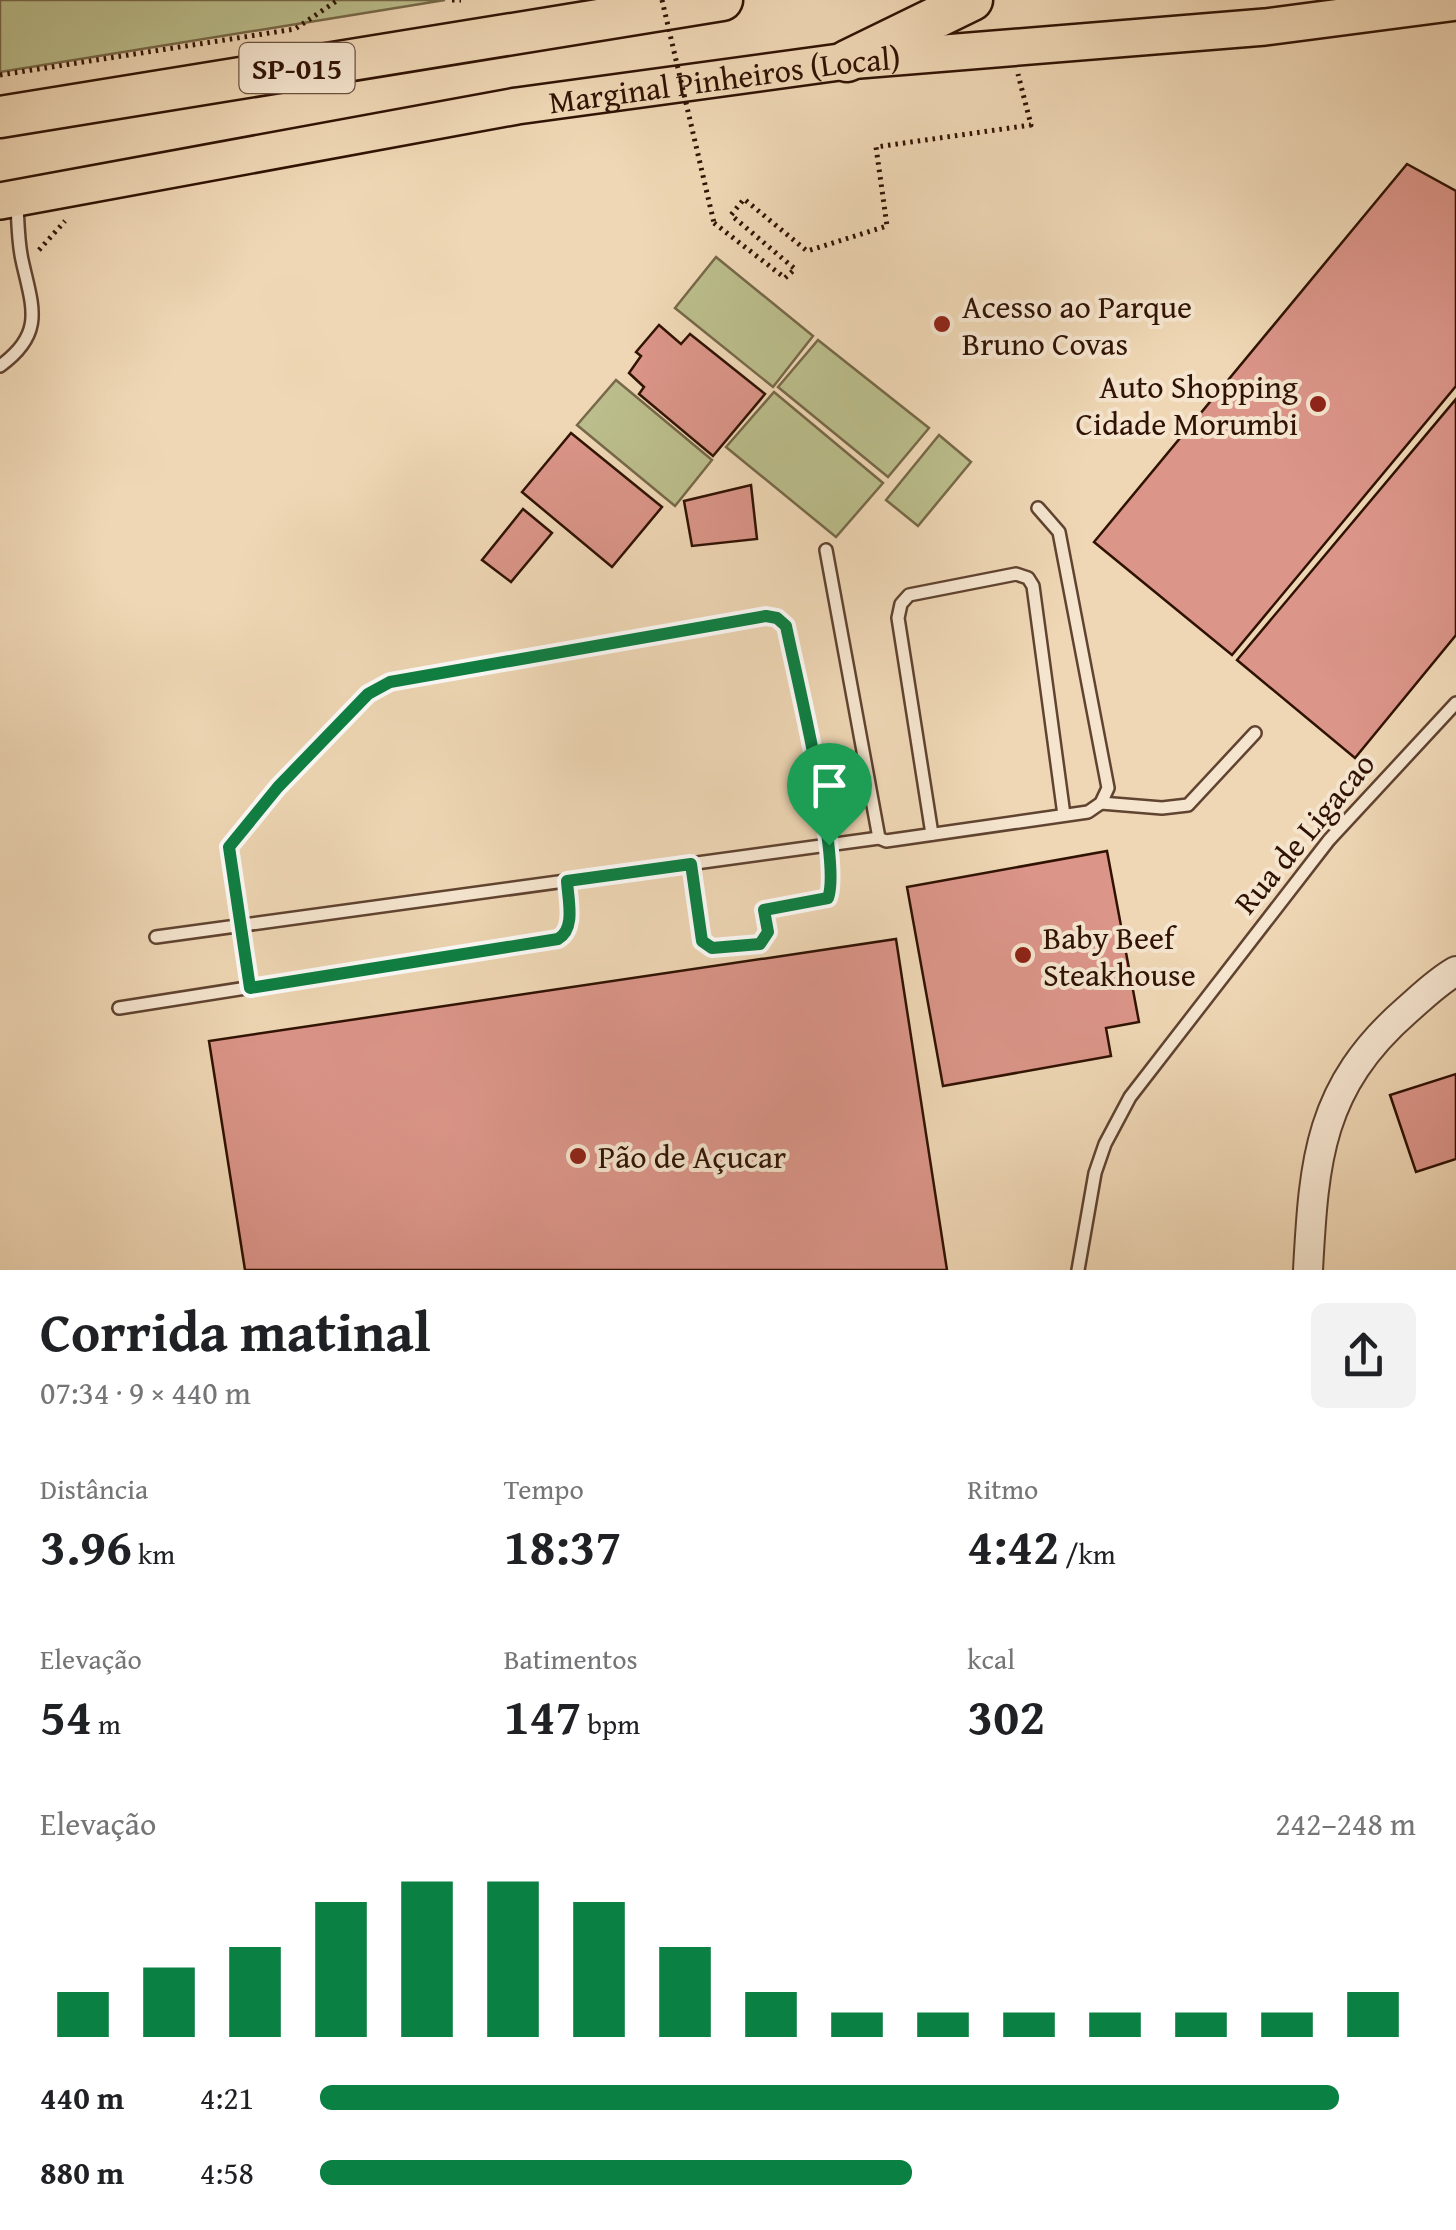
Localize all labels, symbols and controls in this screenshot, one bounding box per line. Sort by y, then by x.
street label: Marginal Pinheiros (Local) [546,33,902,125]
road number: SP-015 [240,43,354,93]
place label: Acesso ao Parque Bruno Covas [962,283,1192,367]
marker: Acesso ao Parque Bruno Covas [931,313,953,335]
place label: Auto Shopping Cidade Morumbi [1076,363,1298,447]
marker: Auto Shopping Cidade Morumbi [1307,393,1329,415]
street label: Rua de Ligacao [1222,742,1386,924]
pin [787,743,872,846]
icon: arrive [802,758,857,813]
place label: Baby Beef Steakhouse [1043,914,1196,998]
marker: Baby Beef Steakhouse [1012,944,1034,966]
place label: Pão de Açucar [598,1133,786,1180]
marker: Pão de Açucar [567,1145,589,1167]
text: Corrida matinal [40,1291,431,1371]
button: share [1311,1303,1416,1408]
text: 07:34 · 9 × 440 m [40,1369,251,1416]
text: Distância [40,1468,148,1509]
text: Tempo [504,1468,584,1509]
text: Ritmo [967,1468,1038,1509]
text: 3.96 [40,1509,132,1582]
text: 18:37 [504,1509,621,1582]
text: 4:42 [967,1509,1059,1582]
text: km [132,1533,175,1574]
text: /km [1059,1533,1116,1574]
text: Elevação [40,1638,142,1679]
text: Batimentos [504,1638,638,1679]
text: kcal [967,1638,1015,1679]
text: 54 [40,1679,92,1752]
text: 147 [504,1679,581,1752]
text: 302 [967,1679,1045,1752]
text: m [92,1703,121,1744]
text: bpm [581,1703,640,1744]
text: Elevação [40,1800,156,1847]
text: 242–248 m [1275,1800,1416,1847]
text: 440 m [40,2074,124,2121]
text: 4:21 [200,2074,254,2121]
text: 880 m [40,2149,124,2196]
text: 4:58 [200,2149,254,2196]

